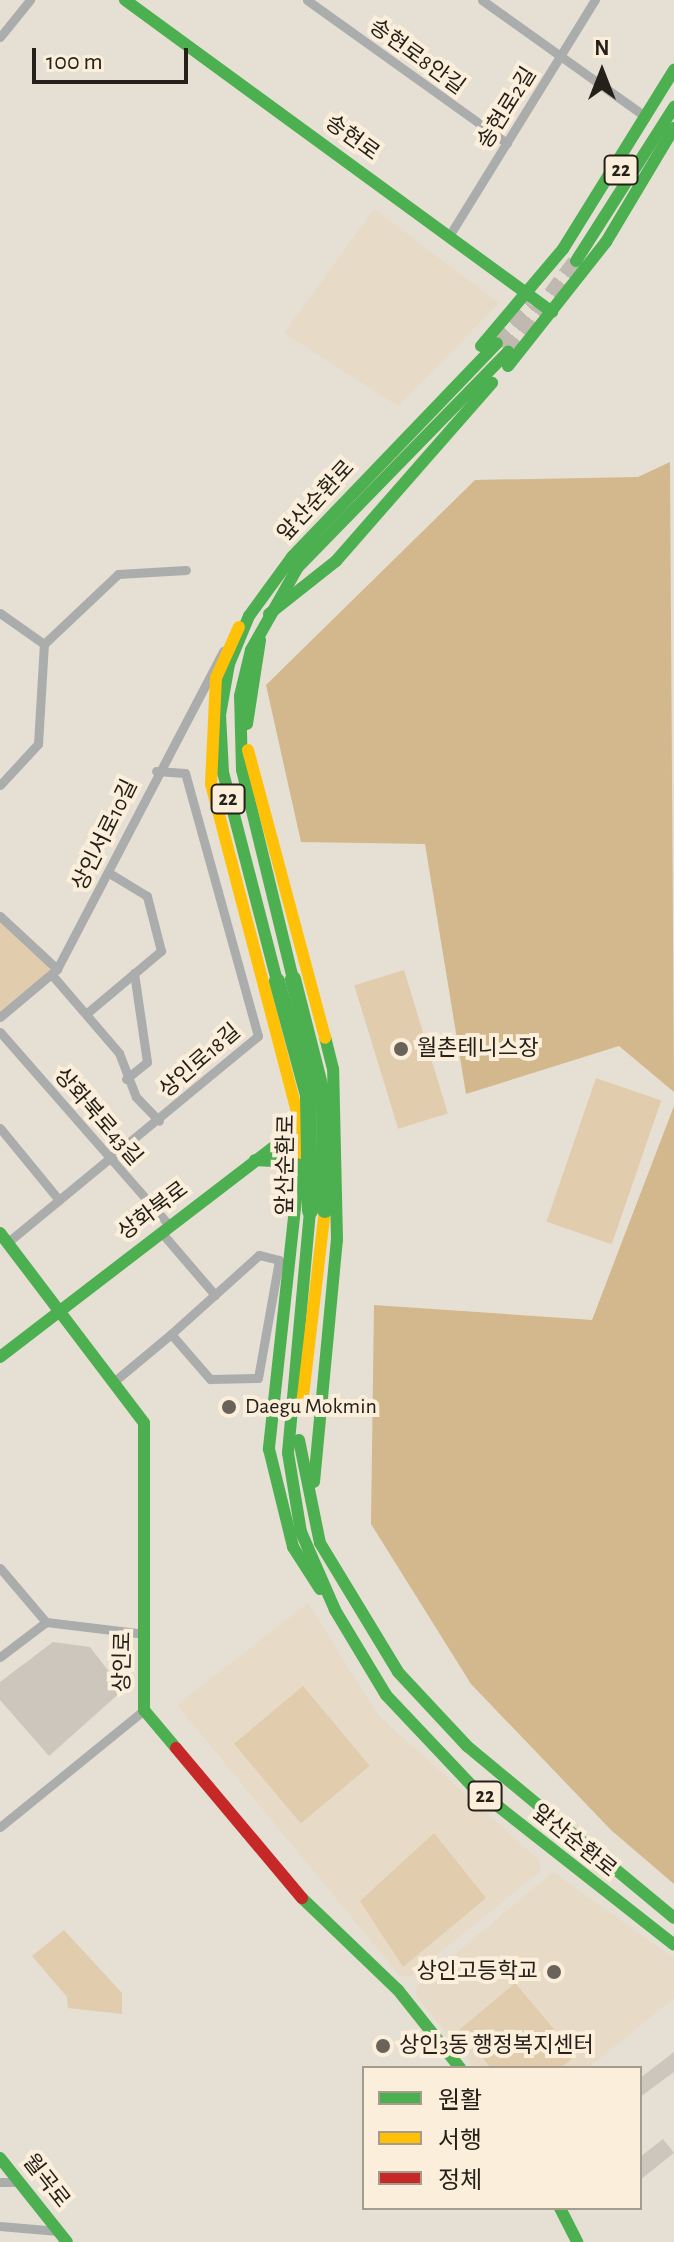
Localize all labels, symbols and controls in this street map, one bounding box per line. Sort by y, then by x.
street label: 송현로8안길 [364,14,470,100]
scale bar [36,32,192,82]
north arrow [562,32,642,112]
text: N [594,37,610,59]
text: 100 m [46,50,103,74]
street label: 송현로2길 [472,62,542,154]
street label: 송현로 [320,109,384,167]
road number: 22 [603,154,639,186]
street label: 앞산순환로 [272,455,360,547]
street label: 상인서로10길 [67,775,143,895]
road number: 22 [210,783,246,815]
street label: 상인로18길 [154,1019,246,1103]
place label: 월촌테니스장 [417,1036,538,1062]
marker: 월촌테니스장 [392,1040,410,1058]
street label: 상화북로43길 [48,1063,148,1171]
street label: 앞산순환로 [272,1114,300,1216]
street label: 상화북로 [113,1176,193,1246]
place label: Daegu Mokmin [245,1394,377,1420]
marker: Daegu Mokmin [220,1398,238,1416]
street label: 상인로 [109,1631,137,1693]
road number: 22 [467,1780,503,1812]
street label: 앞산순환로 [526,1799,622,1883]
place label: 상인고등학교 [417,1959,538,1985]
marker: 상인고등학교 [545,1963,563,1981]
place label: 상인3동 행정복지센터 [399,2033,594,2059]
marker: 상인3동 행정복지센터 [374,2037,392,2055]
legend [362,2066,642,2210]
text: 원활 [438,2089,482,2113]
text: 서행 [438,2129,482,2153]
street label: 월곡로 [17,2149,75,2213]
text: 정체 [438,2169,482,2193]

